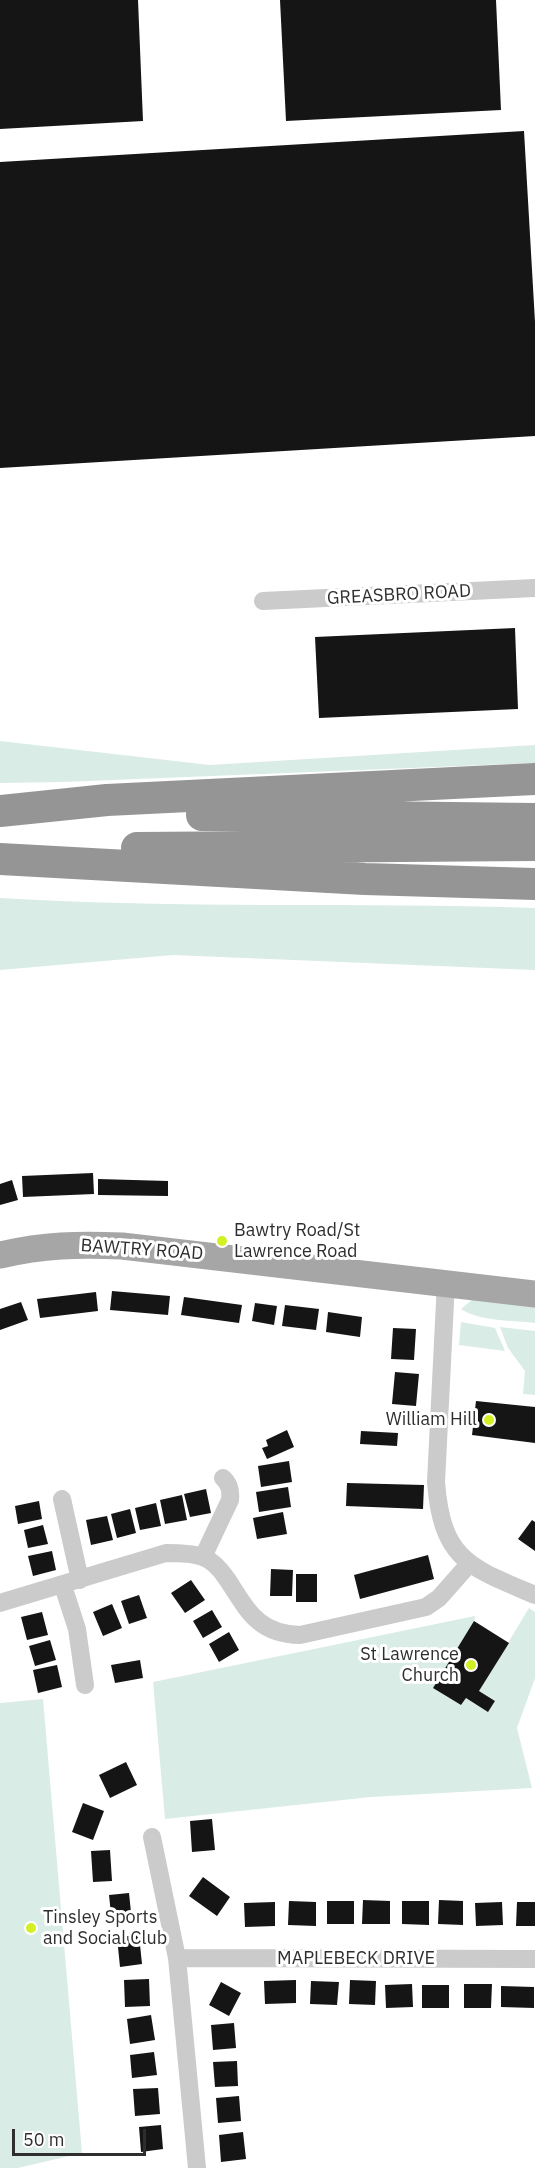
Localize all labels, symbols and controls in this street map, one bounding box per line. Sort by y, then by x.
street label: GREASBRO ROAD [327,580,471,610]
place label: Bawtry Road/St Lawrence Road [234,1220,360,1262]
marker: Bawtry Road/St Lawrence Road [215,1234,229,1248]
street label: BAWTRY ROAD [80,1235,204,1265]
place label: William Hill [386,1409,477,1431]
marker: William Hill [482,1413,496,1427]
place label: St Lawrence Church [360,1644,459,1686]
marker: St Lawrence Church [464,1658,478,1672]
place label: Tinsley Sports and Social Club [43,1907,167,1950]
marker: Tinsley Sports and Social Club [24,1921,38,1935]
street label: MAPLEBECK DRIVE [277,1948,435,1970]
scale bar [15,2117,148,2155]
text: 50 m [23,2128,65,2151]

